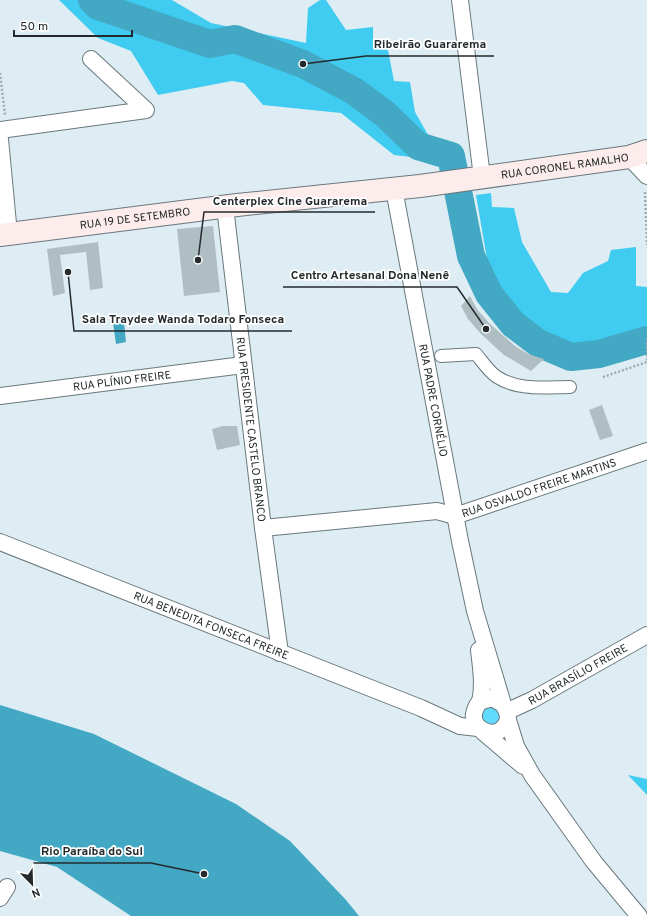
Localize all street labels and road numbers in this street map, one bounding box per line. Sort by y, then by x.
street label: RUA CORONEL RAMALHO [500,151,630,183]
street label: RUA 19 DE SETEMBRO [79,205,191,233]
street label: RUA PRESIDENTE CASTELO BRANCO [232,336,268,523]
street label: RUA PADRE CORNÉLIO [415,343,450,458]
street label: RUA PLÍNIO FREIRE [72,368,172,395]
street label: RUA OSVALDO FREIRE MARTINS [460,456,618,521]
street label: RUA BENEDITA FONSECA FREIRE [131,589,290,663]
street label: RUA BRASÍLIO FREIRE [526,641,630,709]

